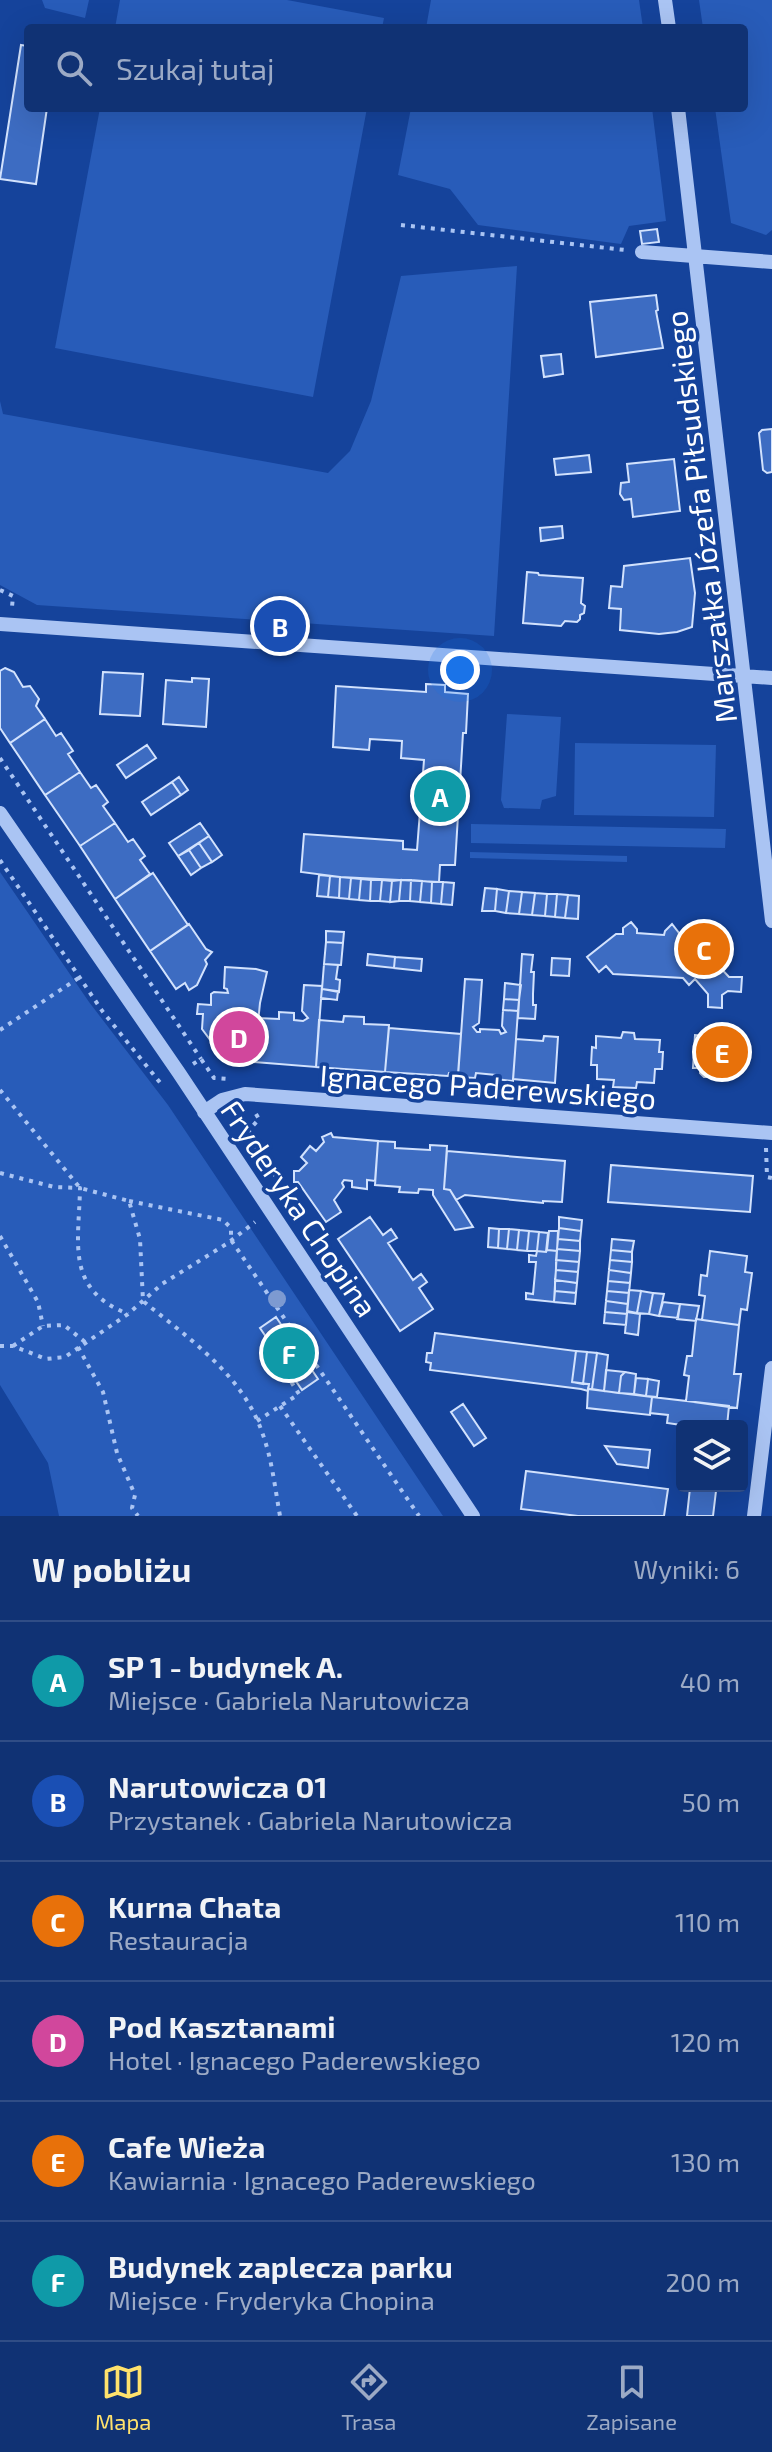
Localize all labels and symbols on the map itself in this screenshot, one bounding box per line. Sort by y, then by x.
street label: Marszałka Józefa Piłsudskiego [657,309,743,725]
pin: B [254,596,306,656]
your location [440,650,480,690]
pin: A [414,766,466,826]
pin: C [678,919,730,979]
pin: D [213,1007,265,1067]
pin: E [696,1022,748,1082]
street label: Ignacego Paderewskiego [319,1056,657,1116]
street label: Fryderyka Chopina [214,1093,386,1323]
pin: F [263,1323,315,1383]

